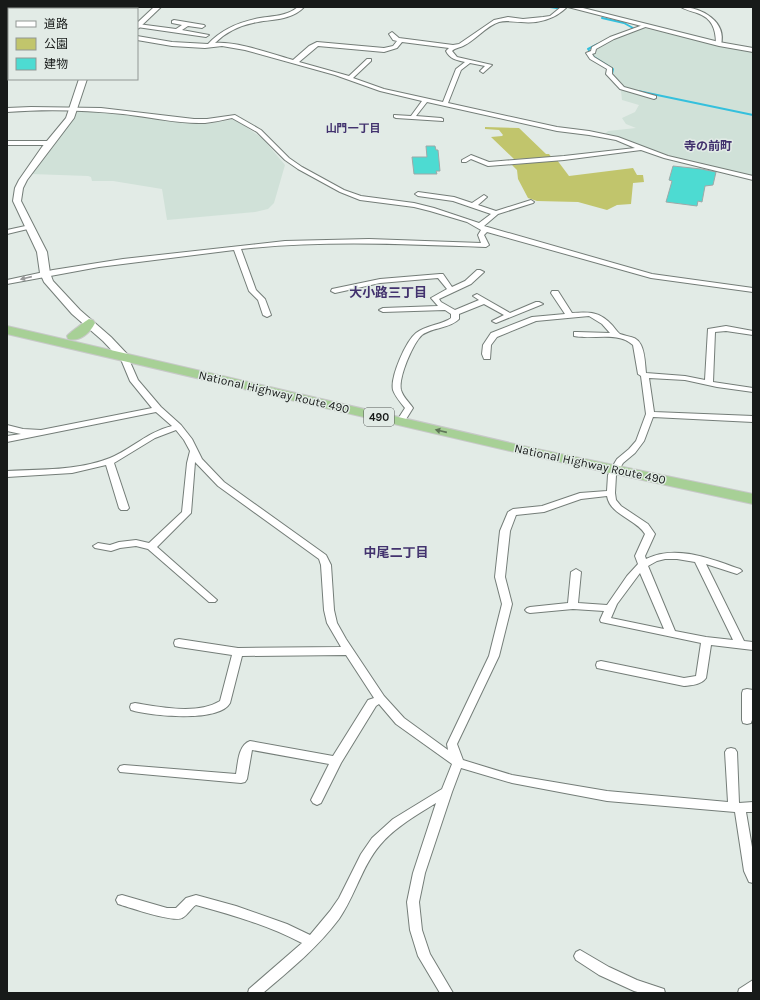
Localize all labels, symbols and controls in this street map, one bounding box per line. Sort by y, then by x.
legend [8,8,138,80]
text: 道路 [44,17,68,31]
text: 公園 [44,37,68,51]
text: 建物 [44,57,68,71]
district label: 山門一丁目 [326,122,381,135]
district label: 寺の前町 [684,139,732,153]
one-way arrow [20,275,32,281]
district label: 大小路三丁目 [349,285,427,300]
street label: National Highway Route 490 [197,368,351,416]
road number: 490 [364,408,394,426]
one-way arrow [435,428,447,434]
street label: National Highway Route 490 [513,441,667,487]
district label: 中尾二丁目 [363,545,429,560]

